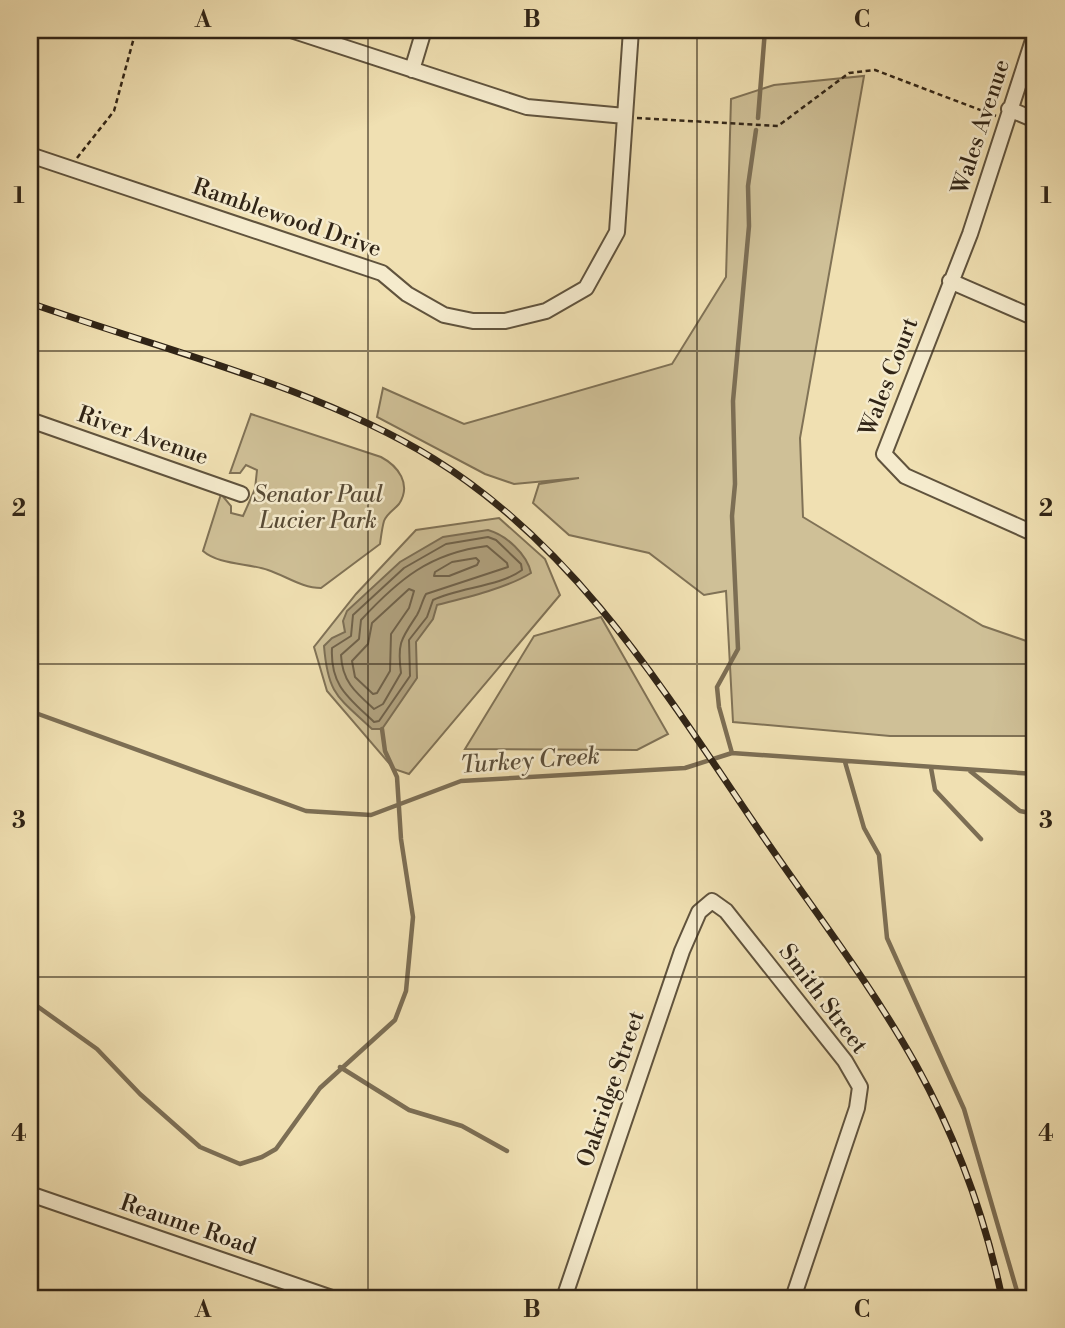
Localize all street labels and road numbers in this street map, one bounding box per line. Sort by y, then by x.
street label: Wales Avenue [946,56,1016,199]
street label: Ramblewood Drive [189,173,385,263]
street label: Wales Court [853,314,924,441]
street label: River Avenue [74,401,212,471]
street label: Smith Street [773,939,873,1059]
street label: Oakridge Street [571,1007,651,1171]
street label: Reaume Road [116,1189,260,1261]

